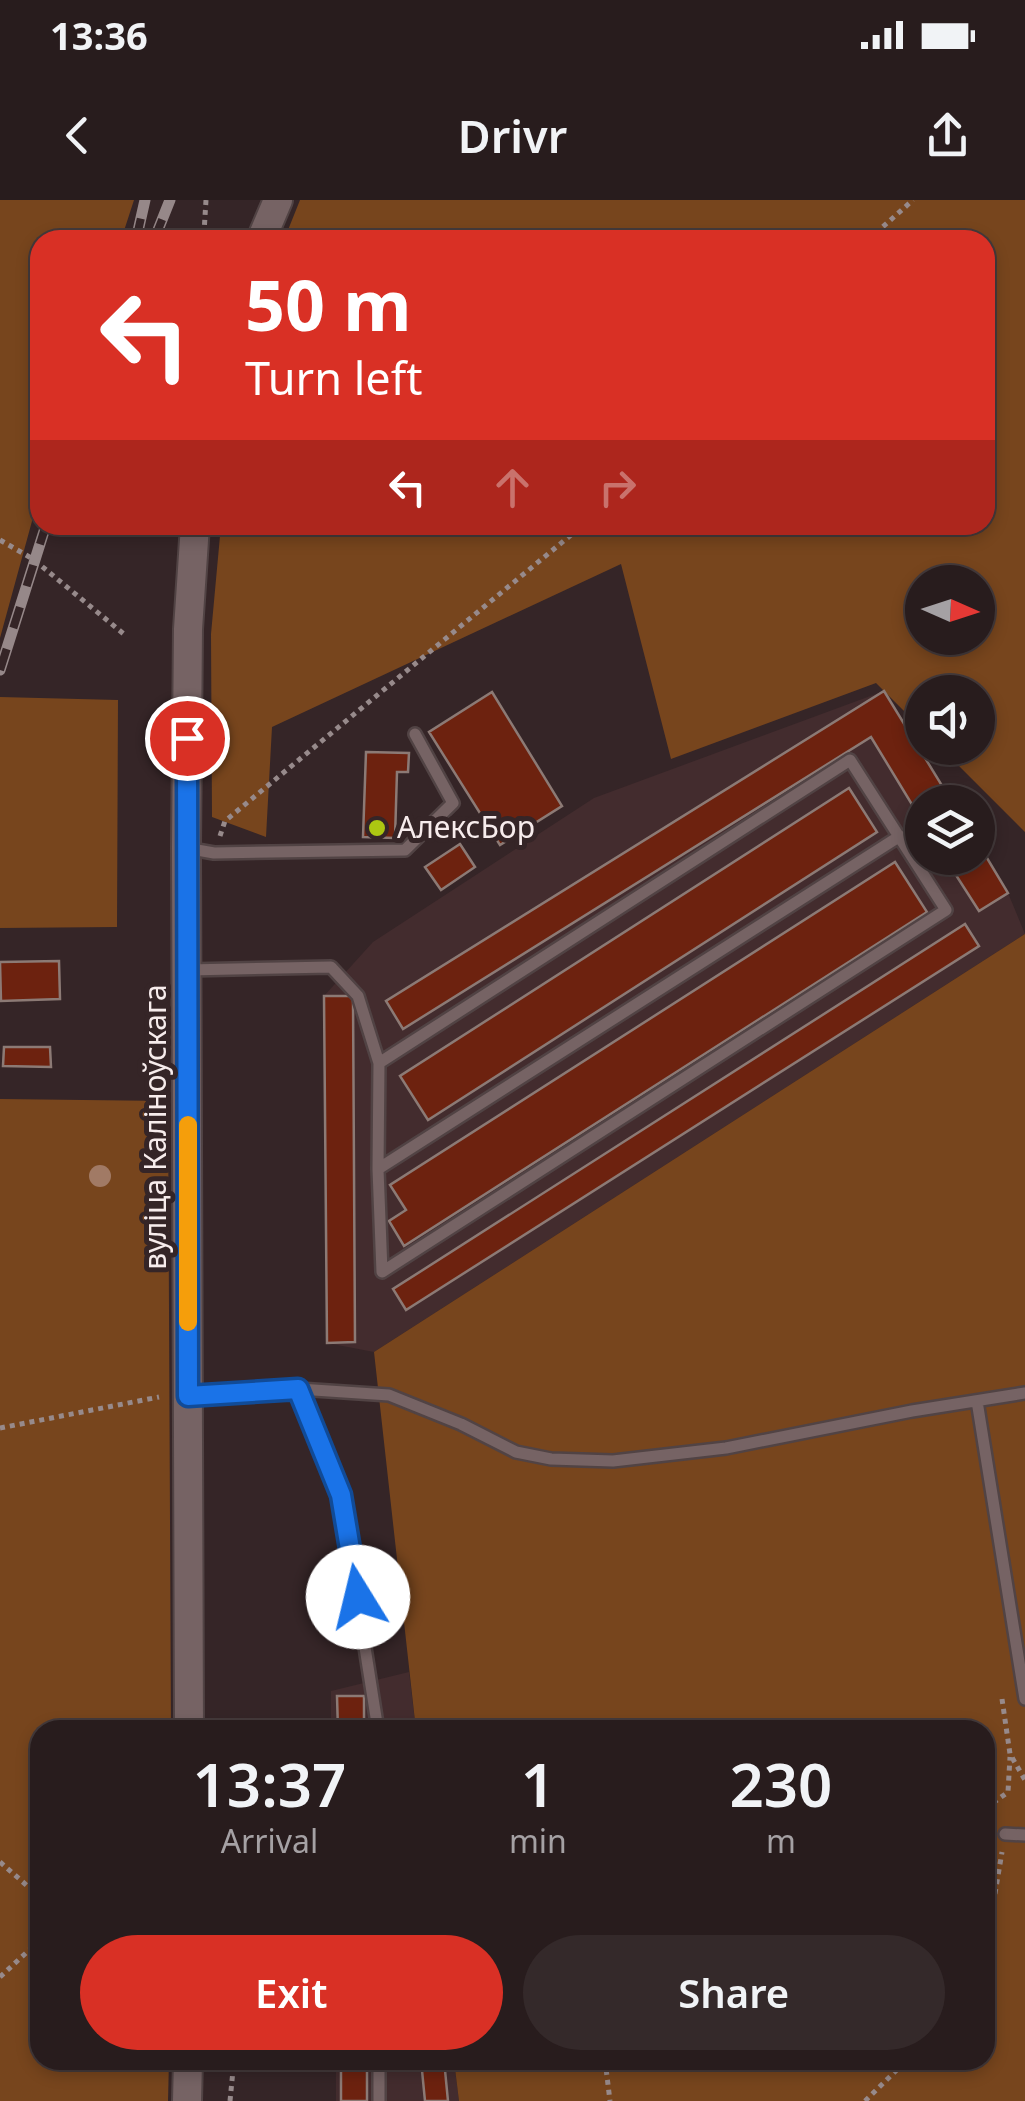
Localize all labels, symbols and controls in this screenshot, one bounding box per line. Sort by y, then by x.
text: 13:36 [50,9,148,61]
text: Drivr [458,105,567,166]
icon: back [50,108,105,163]
icon: share [920,108,975,163]
text: 50 m [245,256,412,352]
icon: left [80,270,210,400]
text: Turn left [245,347,422,408]
icon: left [380,460,435,515]
icon: ahead [485,460,540,515]
icon: right [590,460,645,515]
north arrow [905,565,995,655]
map controls [905,565,995,875]
button: sound [905,675,995,765]
pin [145,696,230,781]
icon: arrive [160,711,215,766]
button: layers [905,785,995,875]
place label: АлексБор [397,806,535,847]
marker: АлексБор [366,817,388,839]
street label: вуліца Каліноўскага [134,984,175,1270]
position arrow [306,1545,410,1649]
text: 13:37 [193,1743,346,1825]
text: 1 [521,1743,555,1825]
text: 230 [729,1743,832,1825]
text: Arrival [221,1819,318,1862]
text: min [509,1819,567,1862]
text: m [766,1819,796,1862]
button: Exit [80,1935,503,2050]
button: Share [523,1935,945,2050]

